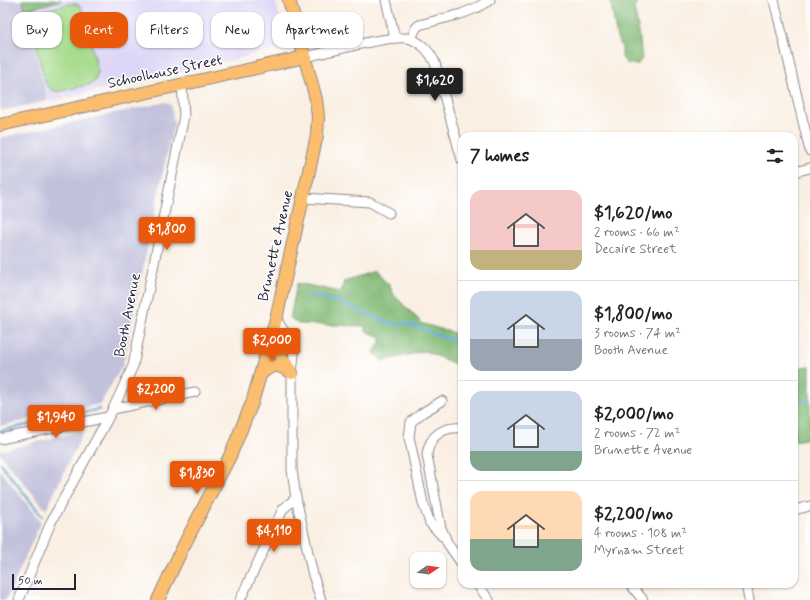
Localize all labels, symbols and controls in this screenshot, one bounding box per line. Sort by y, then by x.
chip: Buy [12,12,62,48]
chip: Rent [70,12,128,48]
chip: Filters [136,12,203,48]
chip: New [211,12,264,48]
chip: Apartment [272,12,363,48]
street label: Schoolhouse Street [106,50,225,94]
pin: $1,620 [402,68,468,102]
text: $1,620 [416,72,454,89]
text: 7 homes [470,145,529,167]
icon: filters [764,145,786,167]
street label: Brunette Avenue [254,188,299,303]
text: $1,620/mo [594,202,673,224]
icon: home [502,206,550,254]
pin: $1,800 [134,217,200,251]
text: $1,800 [148,221,186,238]
text: 2 rooms · 66 m² [594,224,679,241]
text: Decaire Street [594,241,677,258]
street label: Booth Avenue [110,271,146,359]
text: $1,800/mo [594,303,673,325]
icon: home [502,307,550,355]
text: 3 rooms · 74 m² [594,325,681,342]
pin: $2,000 [239,328,305,362]
text: $2,000 [252,332,292,349]
text: Booth Avenue [594,342,668,359]
pin: $2,200 [123,377,189,411]
text: $2,200 [137,381,175,398]
text: $2,000/mo [594,403,674,425]
pin: $1,940 [23,405,89,439]
icon: home [502,407,550,455]
text: $1,940 [37,409,75,426]
text: 2 rooms · 72 m² [594,425,680,442]
text: Brunette Avenue [594,442,692,459]
pin: $1,830 [164,461,230,495]
text: $1,830 [179,465,215,482]
text: $2,200/mo [594,503,673,525]
icon: home [502,507,550,555]
pin: $4,110 [241,519,307,553]
text: $4,110 [256,523,292,540]
text: 4 rooms · 108 m² [594,525,687,542]
text: Myrnam Street [594,542,684,559]
north arrow [410,552,446,588]
map controls [410,552,446,588]
scale bar [12,572,76,591]
text: 50 m [18,574,43,588]

